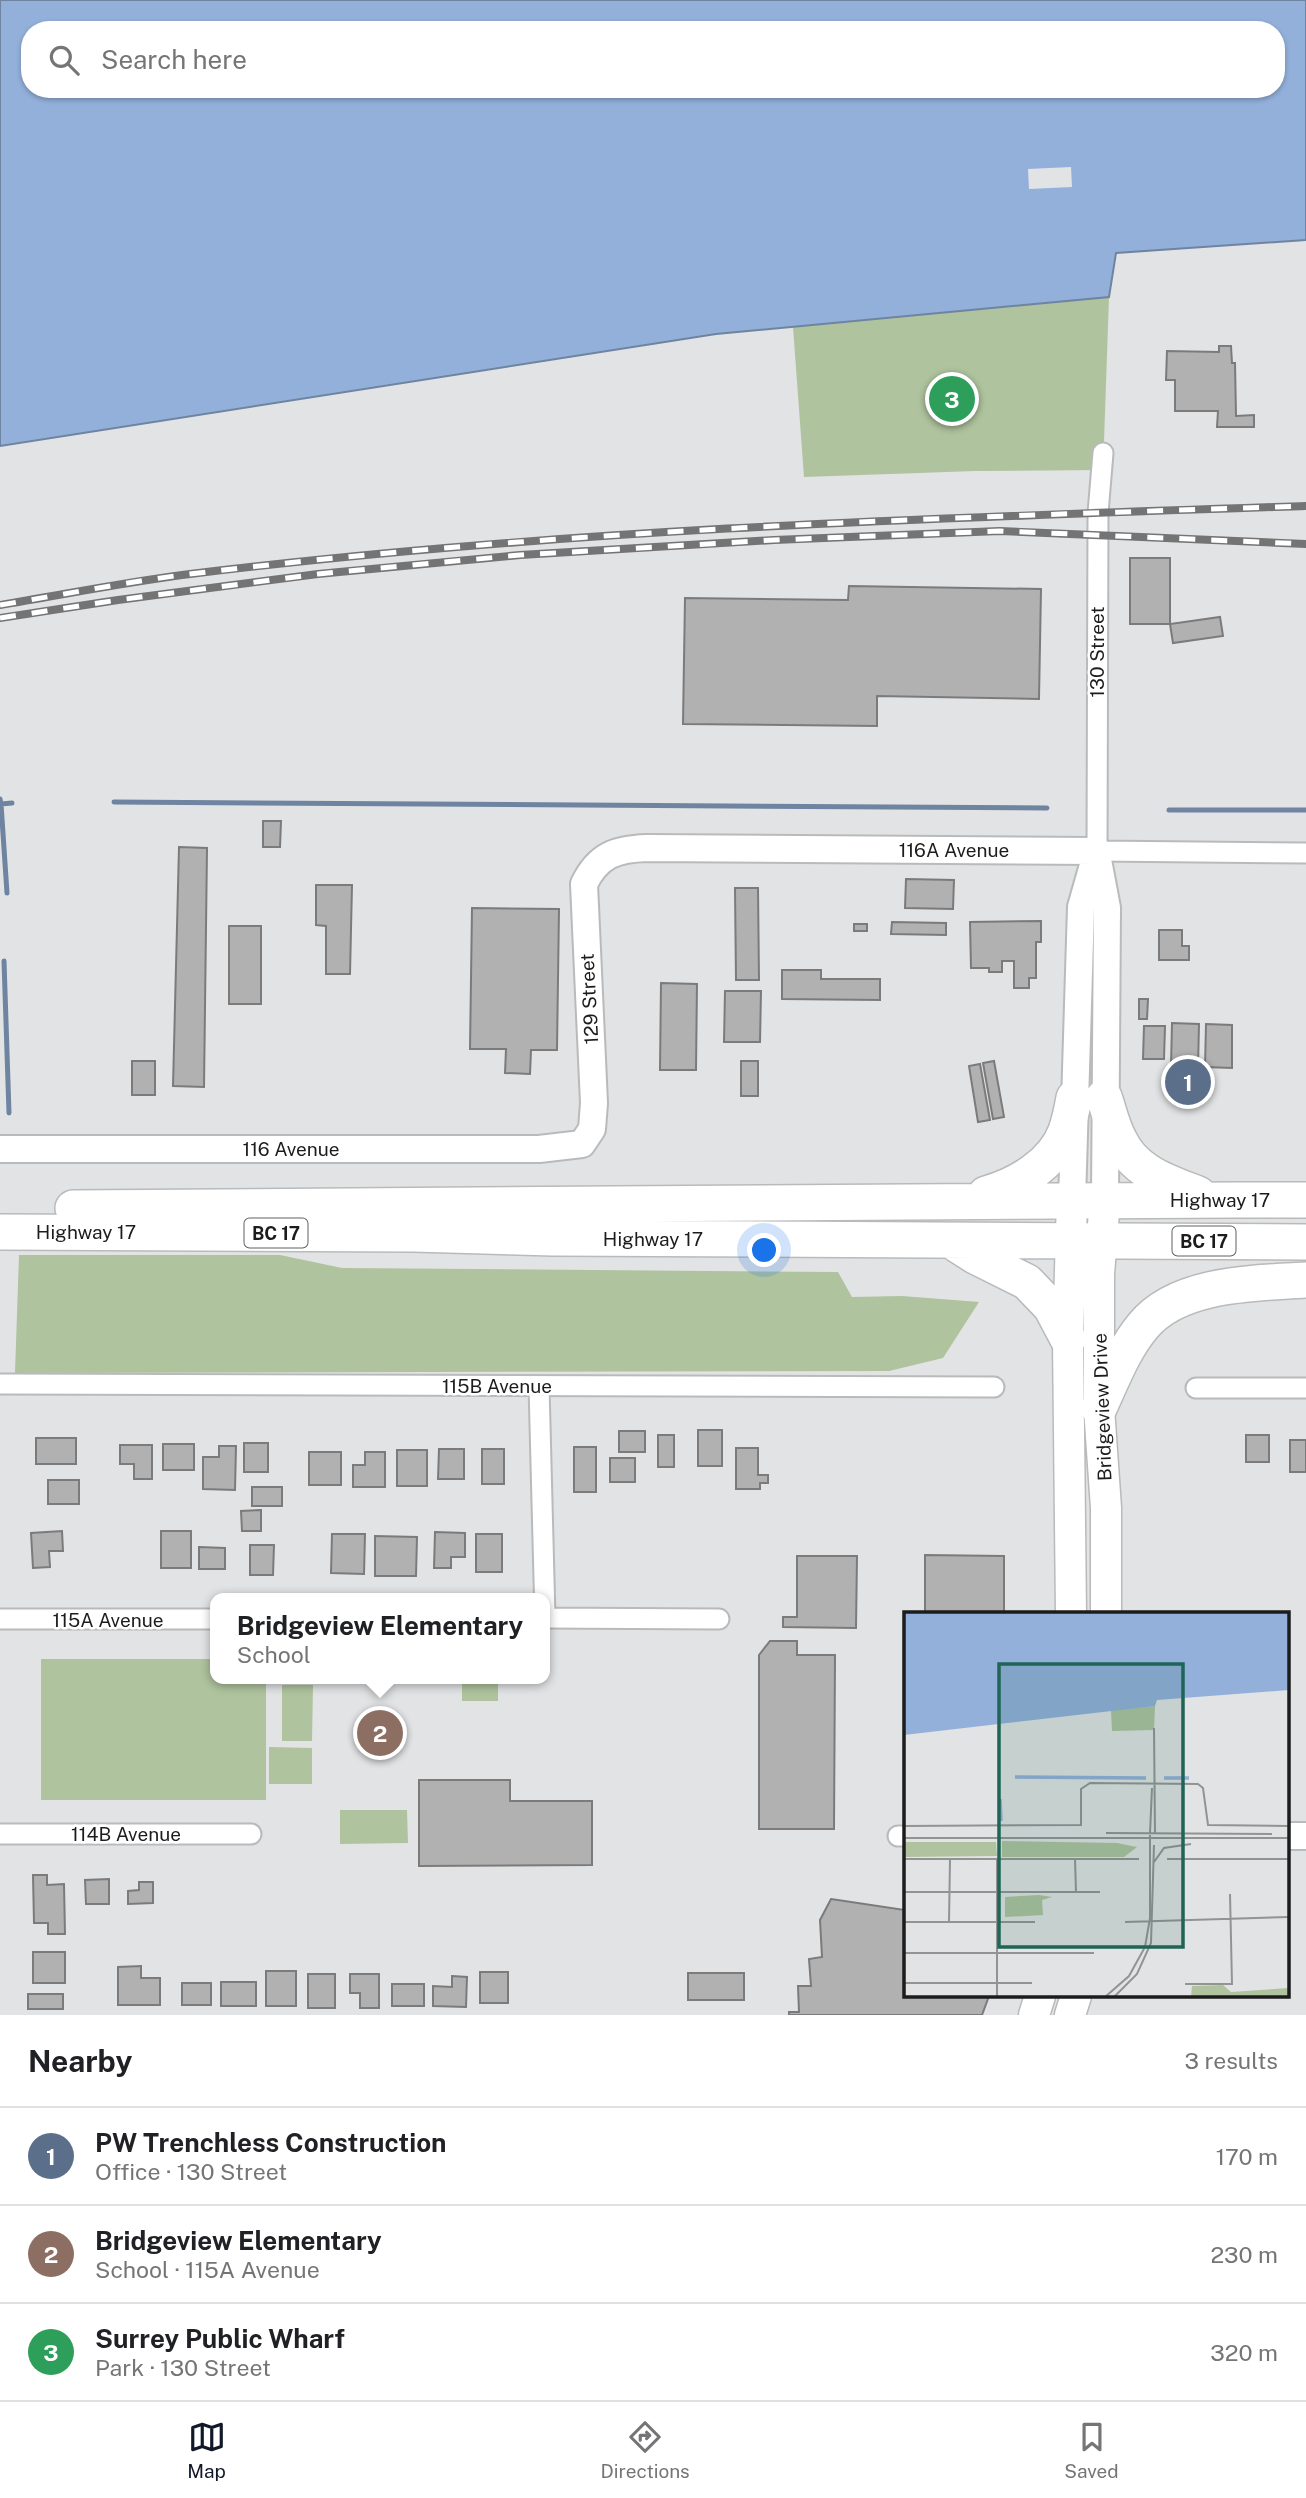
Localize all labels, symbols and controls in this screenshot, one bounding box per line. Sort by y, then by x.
search box [21,21,1285,98]
icon: search [45,41,83,79]
text: Search here [101,44,247,75]
pin: 3 [929,373,975,425]
street label: 130 Street [1086,606,1108,698]
street label: 116A Avenue [899,839,1009,861]
street label: 129 Street [576,953,602,1045]
pin: 1 [1165,1056,1211,1108]
street label: 116 Avenue [242,1138,340,1160]
street label: Highway 17 [1170,1189,1270,1211]
road number: BC 17 [244,1218,308,1248]
street label: Highway 17 [36,1221,136,1243]
road number: BC 17 [1172,1226,1236,1256]
street label: Highway 17 [603,1228,703,1250]
your location [747,1233,781,1267]
street label: Bridgeview Drive [1088,1333,1116,1481]
street label: 115B Avenue [442,1375,552,1397]
popup [210,1593,550,1684]
street label: 115A Avenue [53,1609,164,1631]
text: Bridgeview Elementary [237,1610,523,1641]
inset map [904,1612,1288,1997]
text: School [237,1641,311,1668]
pin: 2 [357,1707,403,1759]
street label: 114B Avenue [71,1823,181,1845]
text: Nearby [28,2043,132,2079]
text: 3 results [1184,2047,1278,2074]
text: PW Trenchless Construction [95,2127,447,2158]
text: 1 [46,2143,56,2170]
text: 170 m [1216,2143,1278,2170]
text: Office · 130 Street [95,2158,287,2185]
text: Bridgeview Elementary [95,2225,382,2256]
text: 2 [44,2241,58,2268]
text: 230 m [1210,2241,1278,2268]
text: School · 115A Avenue [95,2256,320,2283]
text: Surrey Public Wharf [95,2323,345,2354]
text: 3 [43,2339,59,2366]
text: 320 m [1210,2339,1278,2366]
text: Park · 130 Street [95,2354,271,2381]
tab: Map [187,2418,226,2482]
tab: Directions [600,2418,690,2482]
tab: Saved [1064,2418,1119,2482]

